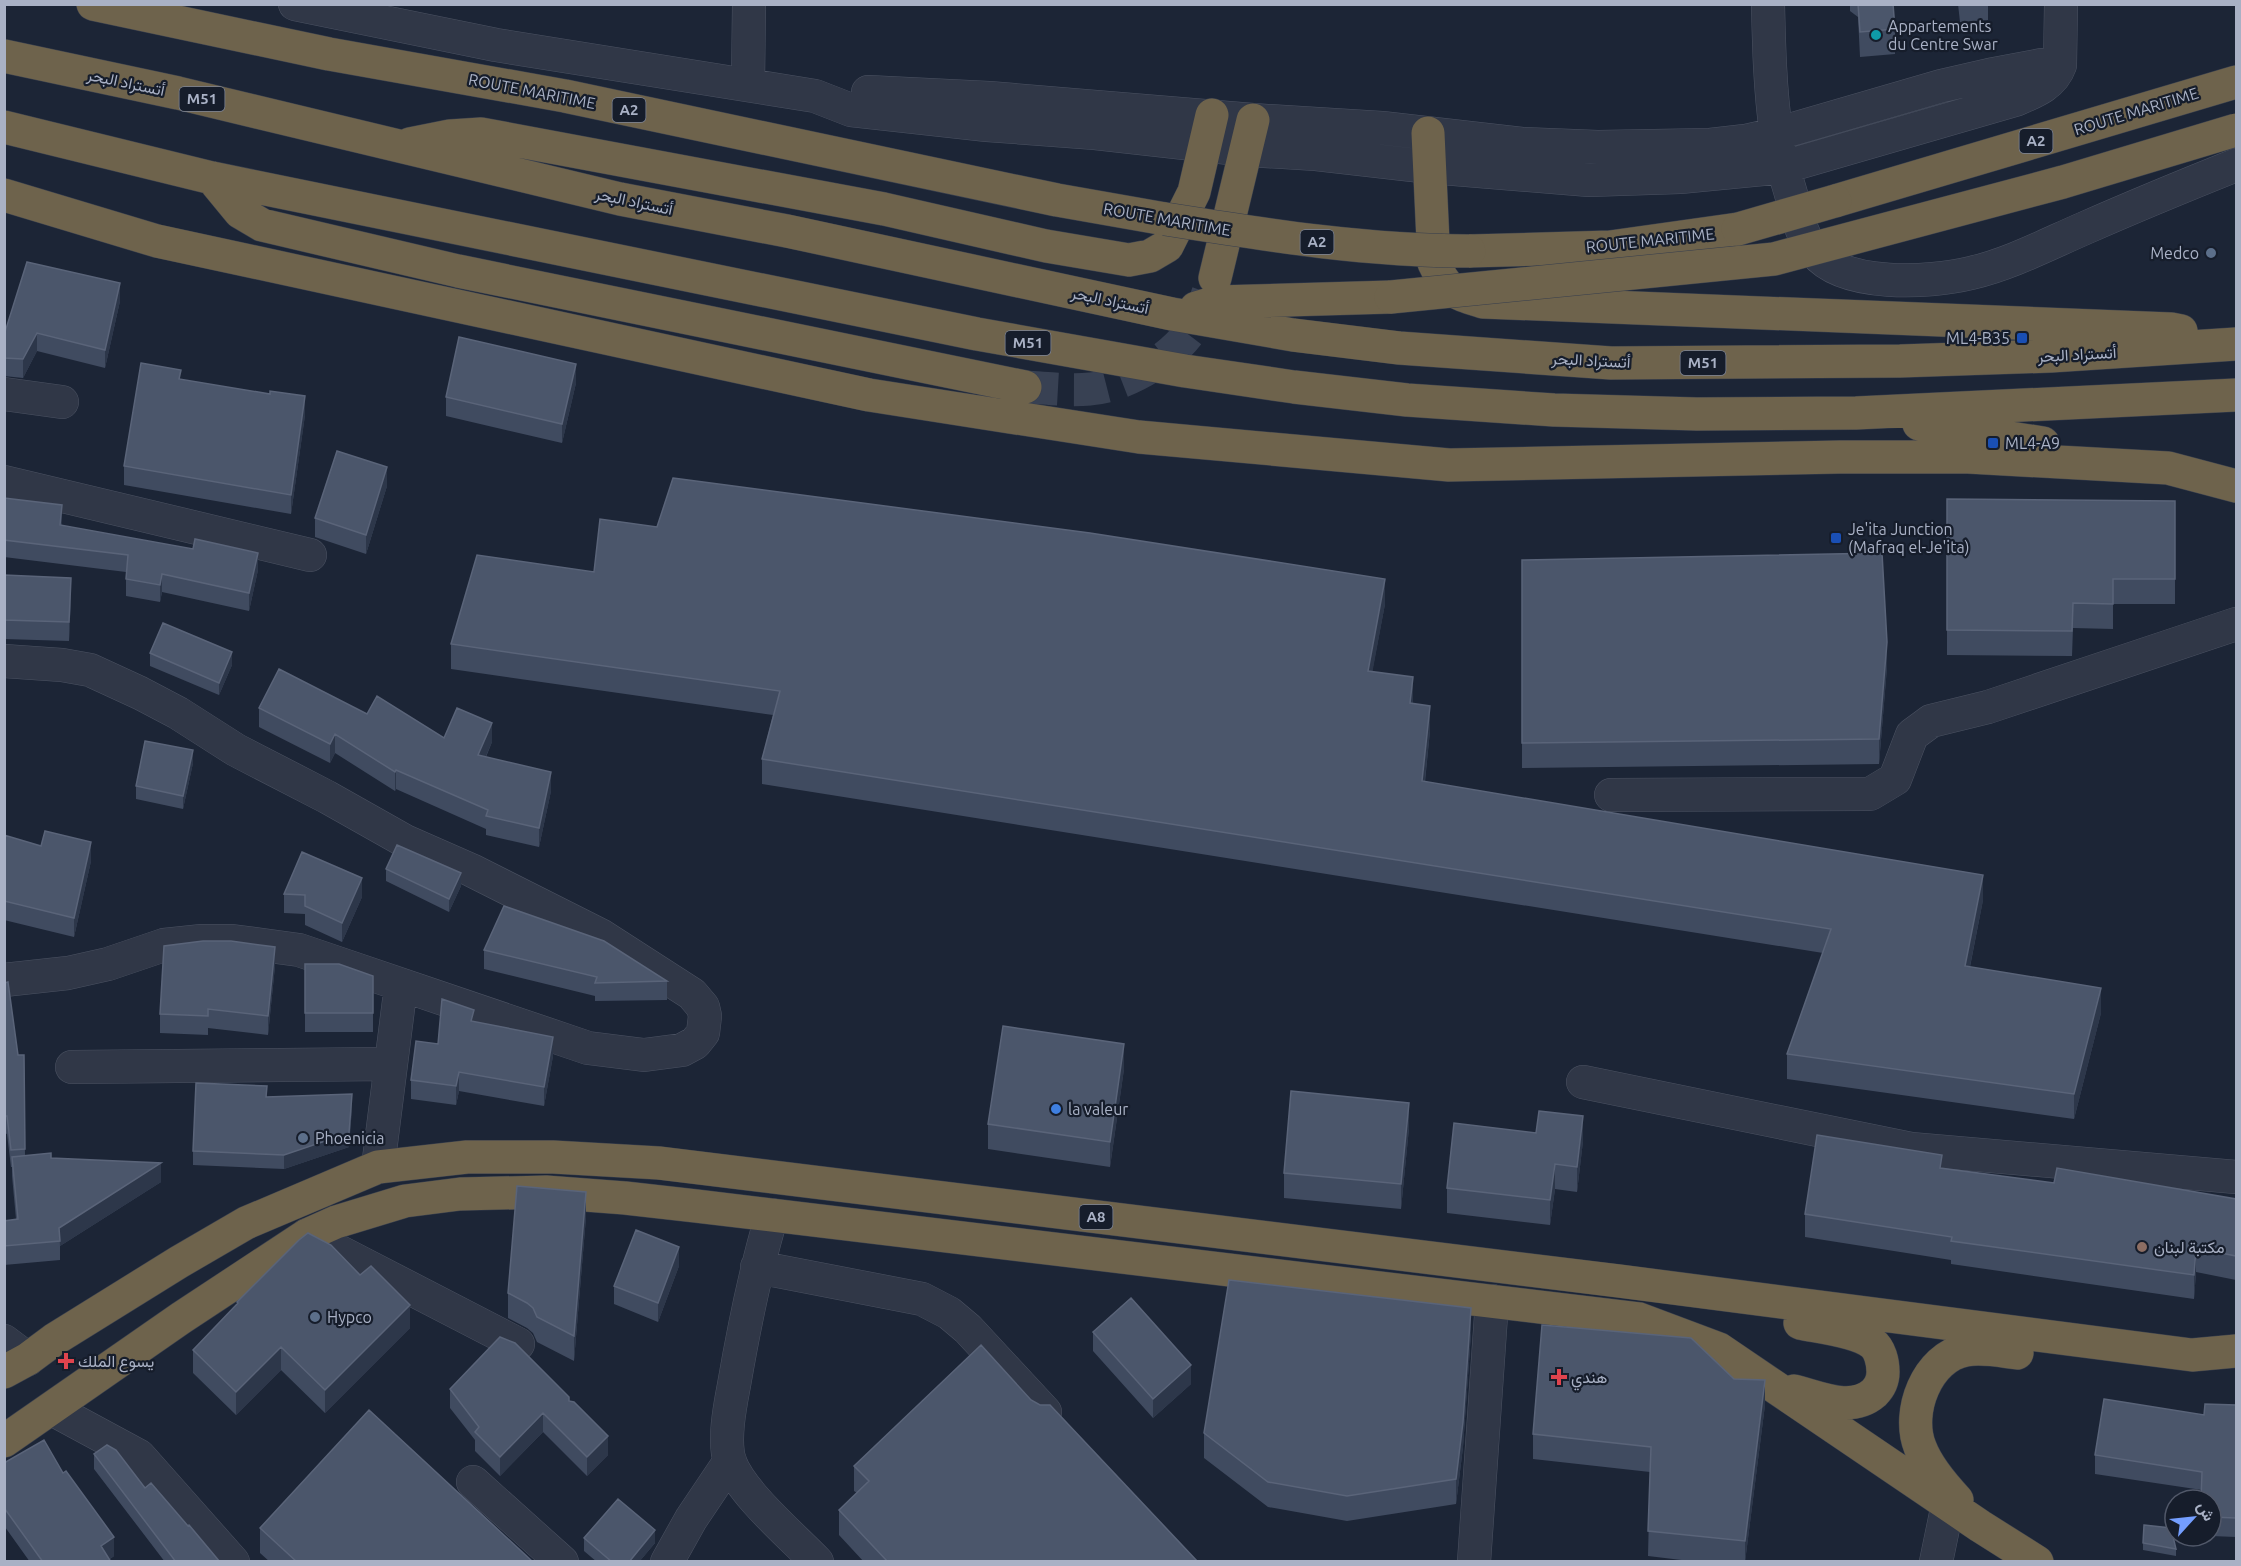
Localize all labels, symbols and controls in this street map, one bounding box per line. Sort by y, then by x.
place label: Appartements du Centre Swar [1888,17,1998,53]
marker: Appartements du Centre Swar [1869,28,1883,42]
street label: أتستراد البحر [84,65,167,101]
street label: ROUTE MARITIME [467,70,597,112]
street label: ROUTE MARITIME [2072,84,2200,138]
road number: M51 [180,87,224,111]
road number: A2 [612,98,646,122]
road number: A2 [2020,129,2052,153]
street label: أتستراد البحر [592,184,675,220]
street label: ROUTE MARITIME [1102,199,1232,239]
street label: ROUTE MARITIME [1585,224,1715,256]
road number: A2 [1300,230,1334,254]
place label: Medco [2150,244,2199,262]
marker: Medco [2204,246,2218,260]
street label: أتستراد البحر [1068,283,1151,319]
place label: ML4-B35 [1946,329,2010,347]
road number: M51 [1006,331,1050,355]
marker: ML4-B35 [2015,331,2029,345]
street label: أتستراد البحر [2036,343,2117,367]
street label: أتستراد البحر [1550,349,1631,373]
road number: M51 [1680,351,1726,375]
place label: ML4-A9 [2005,434,2060,452]
marker: ML4-A9 [1986,436,2000,450]
place label: Je'ita Junction (Mafraq el-Je'ita) [1848,520,1969,557]
marker: Je'ita Junction (Mafraq el-Je'ita) [1829,531,1843,545]
place label: la valeur [1068,1100,1128,1118]
marker: la valeur [1049,1102,1063,1116]
place label: Phoenicia [315,1129,384,1147]
marker: Phoenicia [296,1131,310,1145]
road number: A8 [1080,1205,1112,1229]
place label: مكتبة لبنان [2154,1238,2225,1257]
marker: مكتبة لبنان [2135,1240,2149,1254]
place label: Hypco [327,1308,372,1326]
marker: Hypco [308,1310,322,1324]
place label: يسوع الملك [78,1352,154,1373]
marker: يسوع الملك [59,1354,73,1368]
place label: هندي [1571,1368,1607,1391]
marker: هندي [1552,1370,1566,1384]
north arrow [2163,1488,2223,1548]
text: ش [2193,1499,2219,1524]

